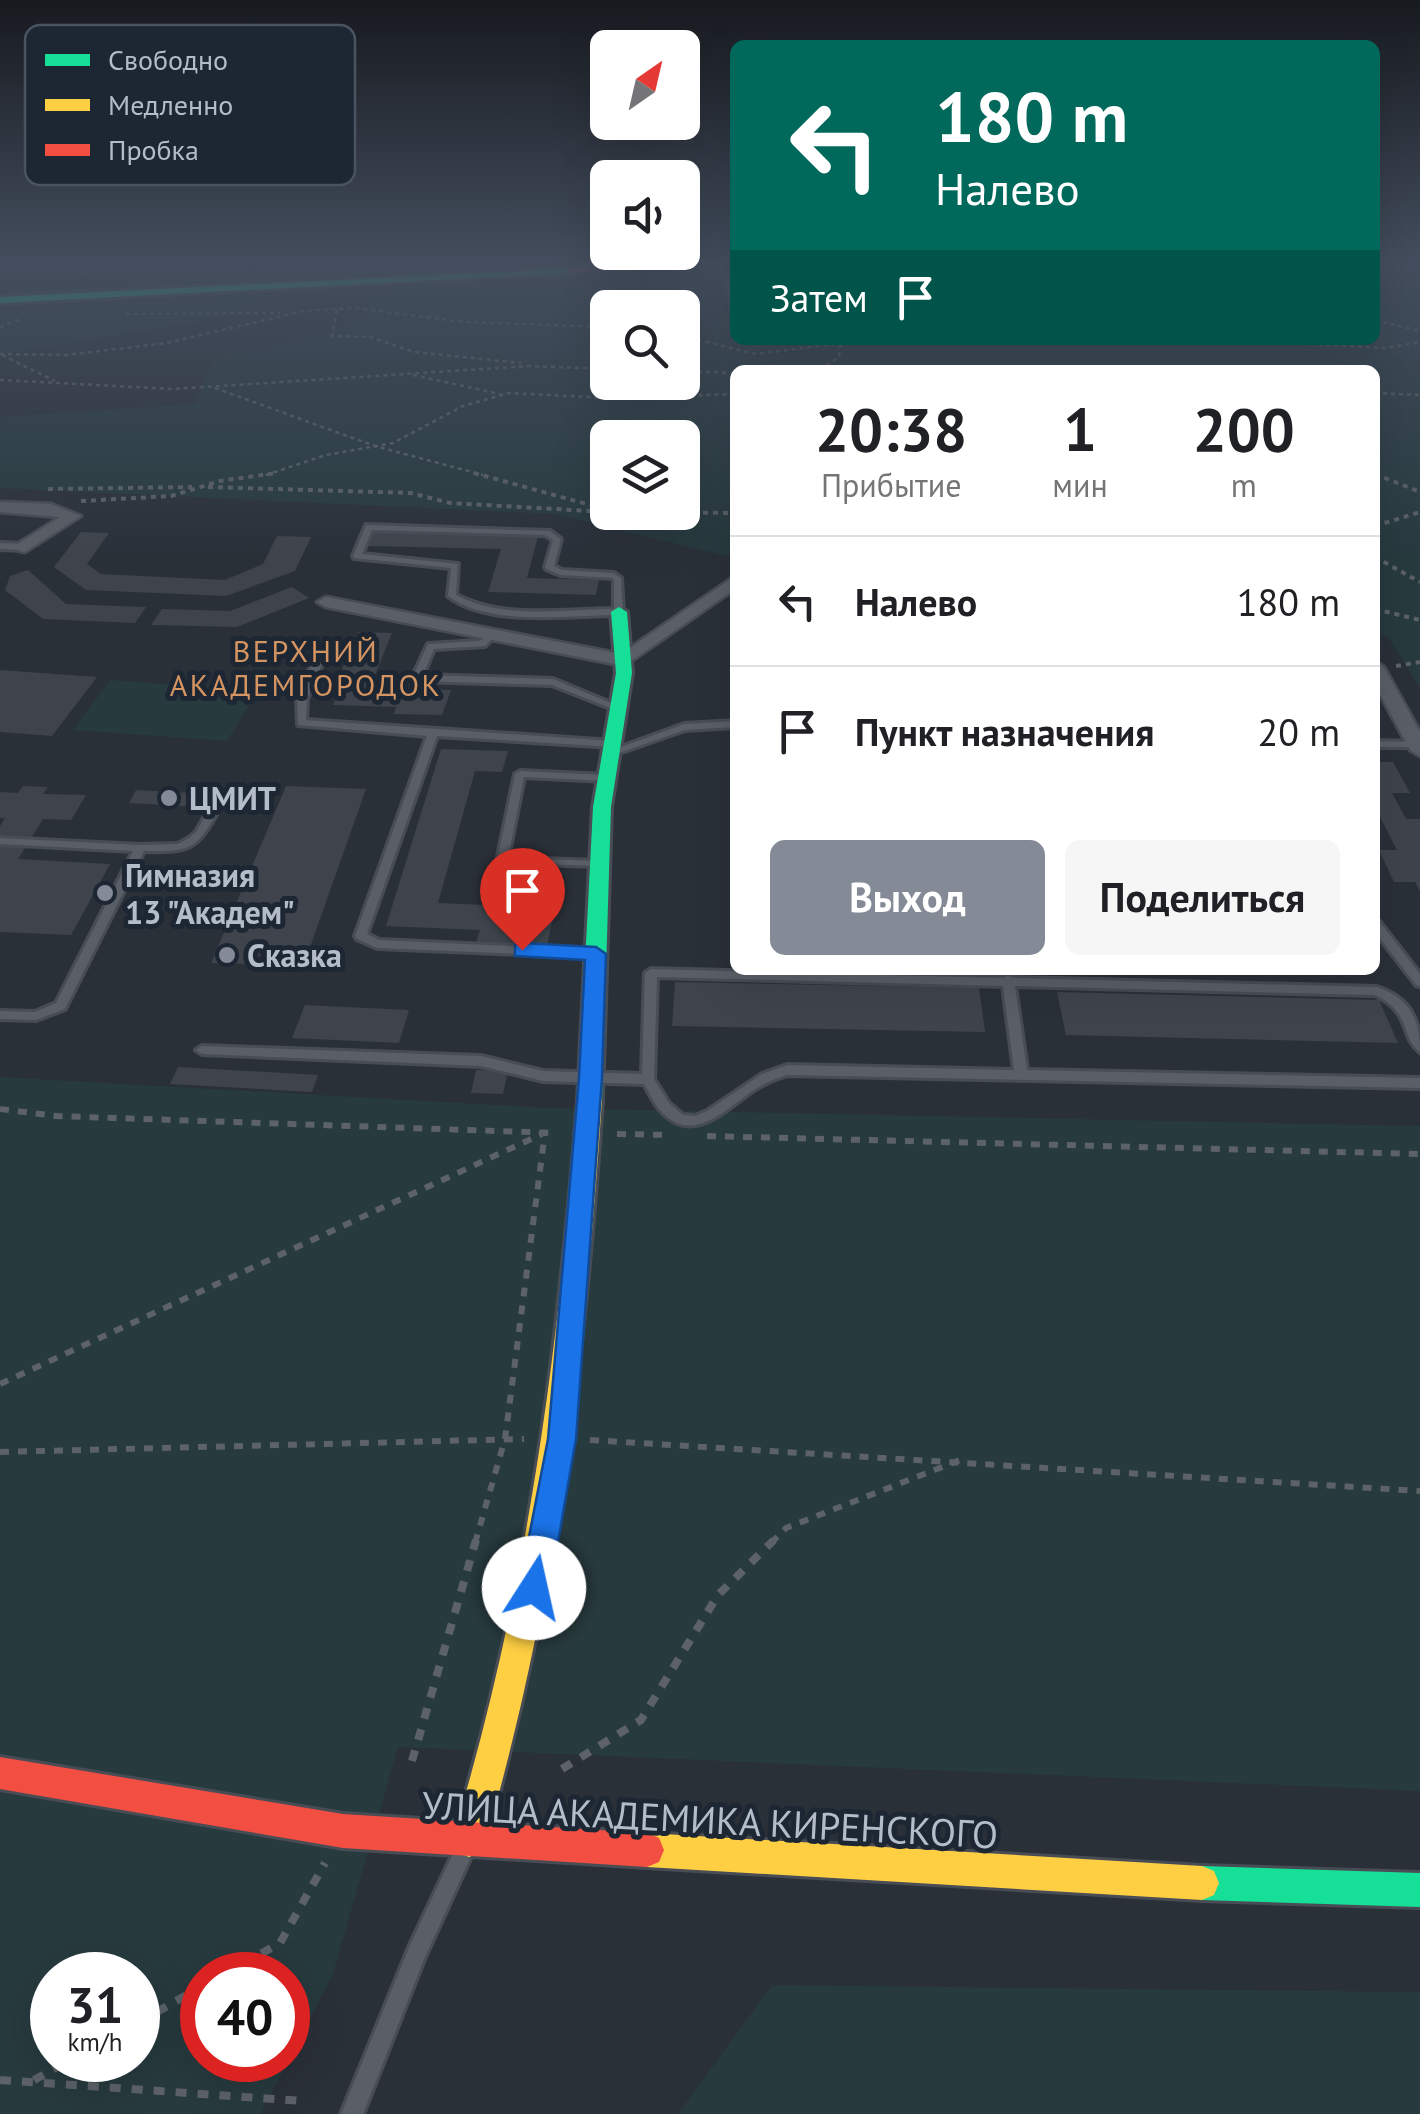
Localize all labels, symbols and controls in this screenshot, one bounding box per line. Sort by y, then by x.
legend [25,25,355,185]
north arrow [590,30,700,140]
map controls [590,30,700,530]
text: Свободно [108,41,228,78]
text: 180 m [935,71,1128,161]
icon: left [770,80,900,210]
text: Медленно [108,86,233,123]
text: Пробка [108,131,199,168]
text: Налево [935,159,1080,217]
button: sound [590,160,700,270]
icon: arrive [888,270,943,325]
text: Затем [770,273,868,322]
button: search [590,290,700,400]
text: 20:38 [815,390,967,468]
text: 1 [1063,390,1097,468]
text: 200 [1193,390,1295,468]
button: layers [590,420,700,530]
text: Прибытие [821,464,961,506]
text: мин [1052,464,1108,506]
text: m [1231,464,1257,506]
icon: left [770,574,825,629]
text: Налево [855,577,977,626]
text: 180 m [1237,577,1340,626]
district label: ВЕРХНИЙ АКАДЕМГОРОДОК [170,631,442,704]
icon: arrive [770,704,825,759]
text: Пункт назначения [855,707,1154,756]
text: 20 m [1258,707,1340,756]
place label: ЦМИТ [189,777,276,819]
marker: ЦМИТ [158,787,180,809]
button: Выход [770,840,1045,955]
button: Поделиться [1065,840,1340,955]
pin [480,848,565,951]
place label: Гимназия 13 "Академ" [125,854,295,933]
icon: arrive [495,863,550,918]
marker: Гимназия 13 "Академ" [94,882,116,904]
place label: Сказка [247,934,342,976]
marker: Сказка [216,944,238,966]
position arrow [482,1536,586,1640]
street label: УЛИЦА АКАДЕМИКА КИРЕНСКОГО [421,1779,999,1859]
speed limit sign: 40 [180,1952,310,2082]
text: 31 [67,1972,123,2037]
text: km/h [68,2026,122,2058]

